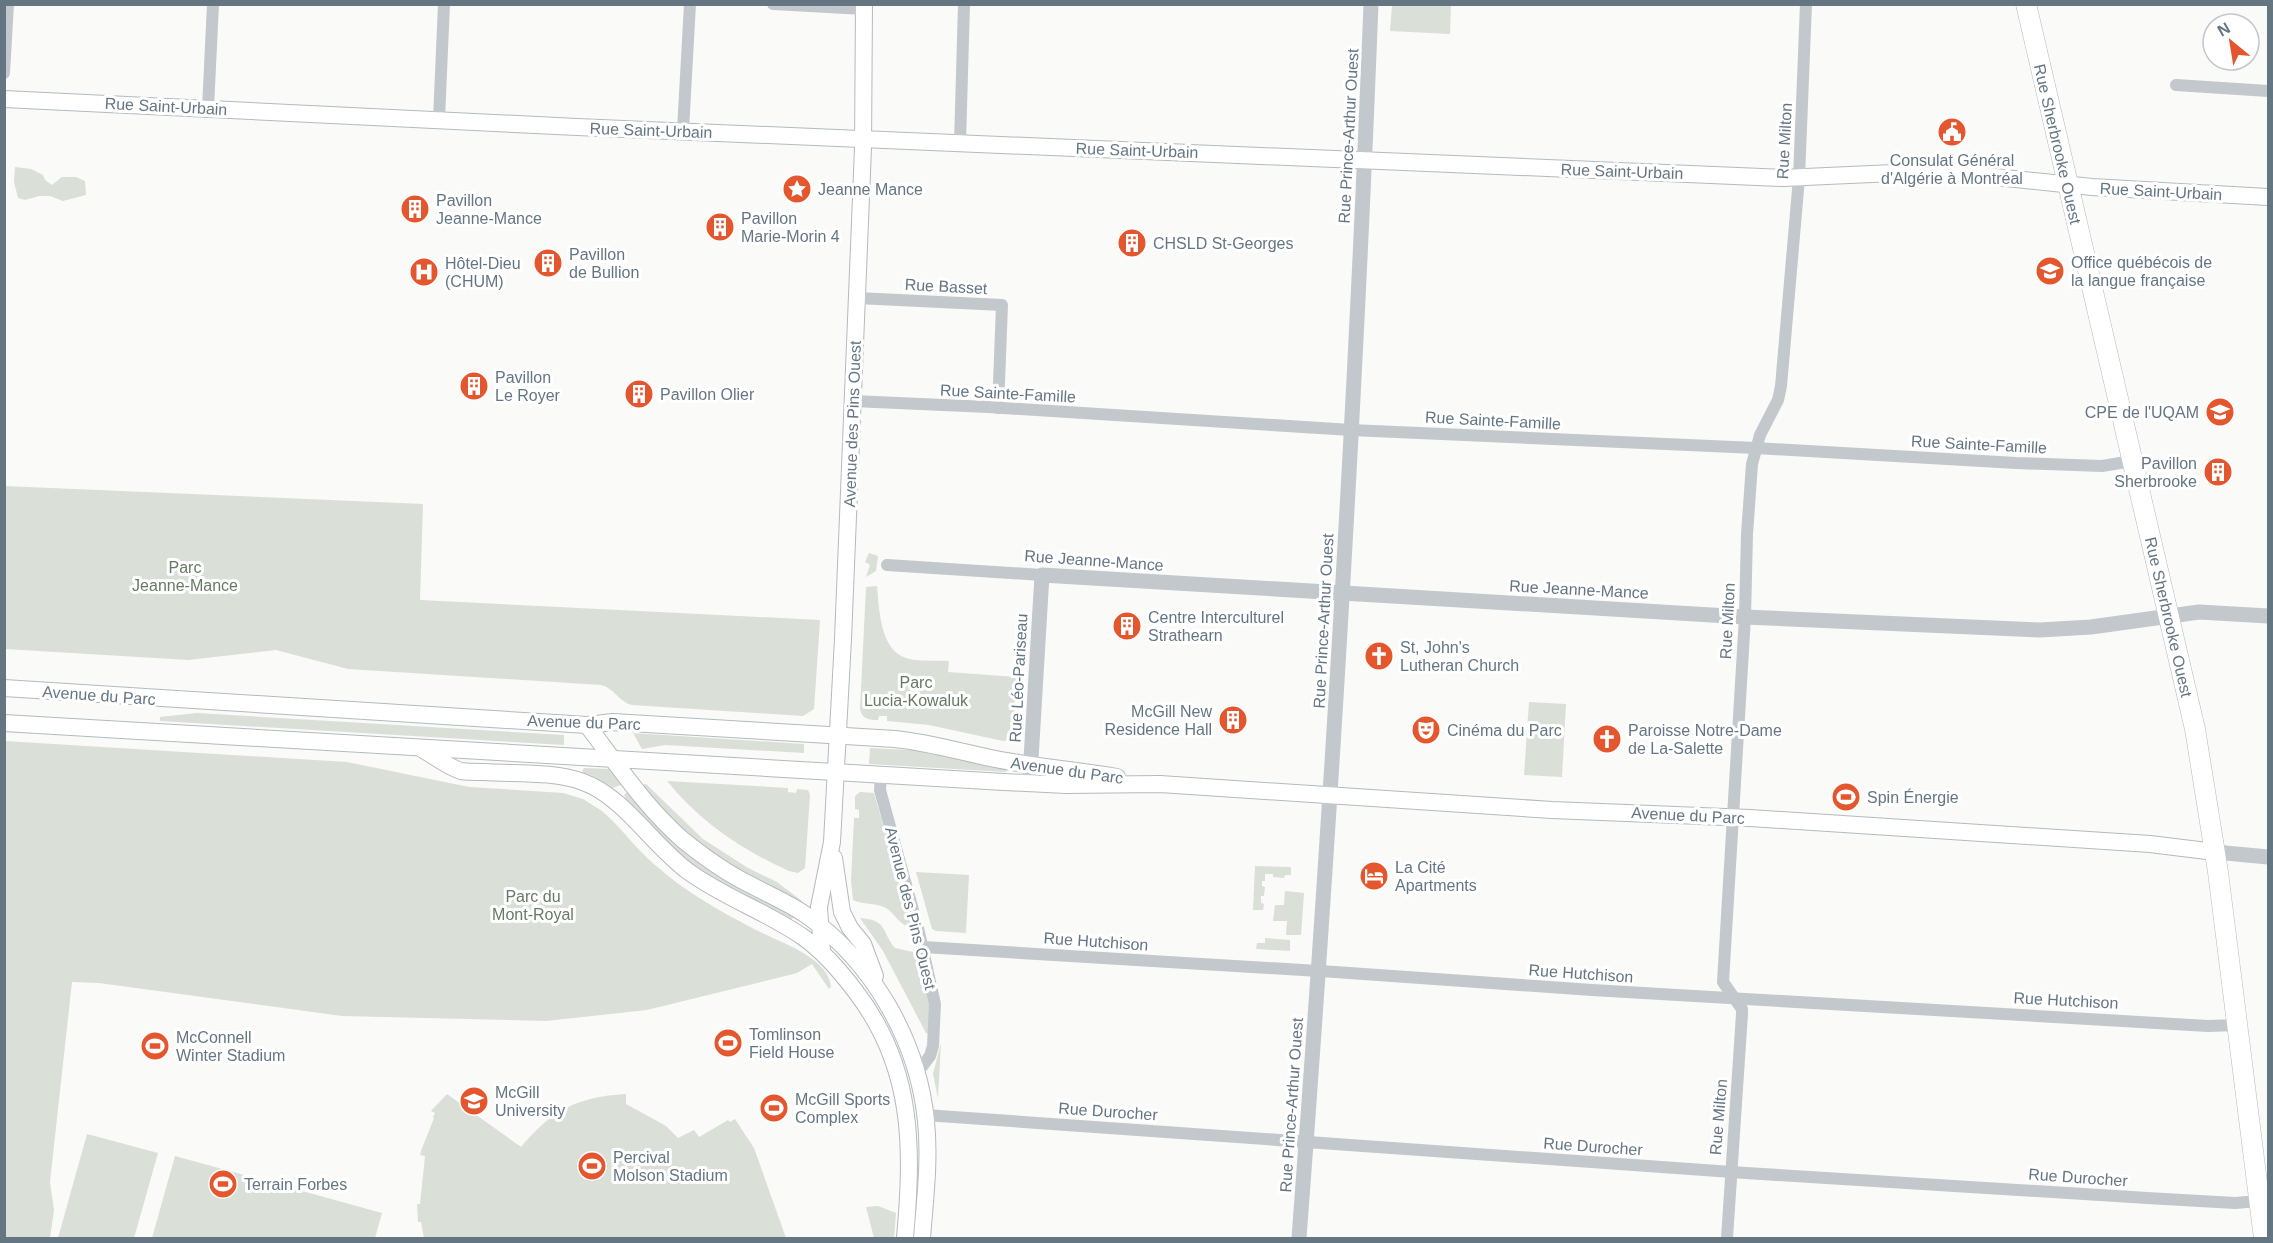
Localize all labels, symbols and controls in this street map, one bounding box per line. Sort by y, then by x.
north arrow [2201,12,2261,72]
text: N [2214,19,2233,40]
street label: Rue Prince-Arthur Ouest [1335,48,1362,224]
street label: Rue Sherbrooke Ouest [2031,62,2084,226]
street label: Rue Saint-Urbain [104,95,228,118]
street label: Rue Milton [1774,102,1795,180]
public building icon: Consulat Général d'Algérie à Montréal [1936,116,1968,148]
street label: Rue Saint-Urbain [589,120,713,141]
street label: Rue Saint-Urbain [1075,140,1199,161]
place label: Consulat Général d'Algérie à Montréal [1881,152,2023,187]
street label: Rue Saint-Urbain [1560,161,1684,182]
place icon: Jeanne Mance [781,173,813,205]
street label: Rue Saint-Urbain [2099,180,2223,203]
place label: Jeanne Mance [818,181,923,198]
place label: Pavillon Jeanne-Mance [436,192,542,227]
building icon: Pavillon Jeanne-Mance [399,193,431,225]
place label: Pavillon Marie-Morin 4 [741,210,840,245]
building icon: Pavillon Marie-Morin 4 [704,211,736,243]
building icon: CHSLD St-Georges [1116,227,1148,259]
place label: CHSLD St-Georges [1153,235,1294,252]
place label: Pavillon de Bullion [569,246,639,281]
building icon: Pavillon de Bullion [532,247,564,279]
place label: Office québécois de la langue française [2071,254,2212,289]
place label: Hôtel-Dieu (CHUM) [445,255,521,290]
school or university icon: Office québécois de la langue française [2034,255,2066,287]
hospital icon: Hôtel-Dieu (CHUM) [408,256,440,288]
street label: Rue Basset [904,276,988,297]
street label: Avenue des Pins Ouest [841,340,864,508]
place label: Pavillon Le Royer [495,369,561,404]
building icon: Pavillon Le Royer [458,370,490,402]
building icon: Pavillon Olier [623,378,655,410]
street label: Rue Sainte-Famille [940,381,1076,406]
place label: Pavillon Olier [660,386,755,403]
school or university icon: CPE de l'UQAM [2204,396,2236,428]
place label: CPE de l'UQAM [2085,404,2199,421]
street label: Rue Sainte-Famille [1425,408,1561,433]
street label: Rue Sainte-Famille [1911,432,2047,457]
place label: Pavillon Sherbrooke [2114,455,2197,490]
building icon: Pavillon Sherbrooke [2202,456,2234,488]
street label: Rue Prince-Arthur Ouest [1310,533,1337,709]
street label: Rue Sherbrooke Ouest [2142,535,2195,699]
street label: Rue Jeanne-Mance [1024,547,1164,574]
park label: Parc Jeanne-Mance [132,559,238,594]
street label: Rue Jeanne-Mance [1509,577,1649,602]
street label: Rue Milton [1717,582,1738,660]
place label: Centre Interculturel Strathearn [1148,609,1284,644]
building icon: Centre Interculturel Strathearn [1111,610,1143,642]
street label: Rue Léo-Pariseau [1007,613,1030,743]
place label: St, John's Lutheran Church [1400,639,1519,674]
church icon: St, John's Lutheran Church [1363,640,1395,672]
park label: Parc Lucia-Kowaluk [864,674,969,709]
street label: Avenue du Parc [42,683,156,708]
place label: McGill New Residence Hall [1104,703,1212,738]
building icon: McGill New Residence Hall [1217,704,1249,736]
street label: Avenue du Parc [527,712,641,733]
theatre icon: Cinéma du Parc [1410,714,1442,746]
place label: Cinéma du Parc [1447,722,1562,739]
place label: Paroisse Notre-Dame de La-Salette [1628,722,1782,757]
church icon: Paroisse Notre-Dame de La-Salette [1591,723,1623,755]
street label: Avenue du Parc [1010,754,1124,787]
sports icon: Spin Énergie [1830,781,1862,813]
place label: Spin Énergie [1867,788,1959,806]
street label: Avenue du Parc [1631,804,1745,827]
street label: Avenue des Pins Ouest [882,825,939,992]
place label: La Cité Apartments [1395,859,1477,894]
hotel icon: La Cité Apartments [1358,860,1390,892]
park label: Parc du Mont-Royal [492,888,574,923]
street label: Rue Hutchison [1043,929,1149,954]
street label: Rue Hutchison [1528,961,1634,986]
street label: Rue Hutchison [2013,989,2119,1012]
street label: Rue Prince-Arthur Ouest [1277,1017,1306,1193]
place label: Tomlinson Field House [749,1026,834,1061]
sports icon: Tomlinson Field House [712,1027,744,1059]
place label: McConnell Winter Stadium [176,1029,285,1064]
sports icon: McConnell Winter Stadium [139,1030,171,1062]
street label: Rue Milton [1707,1078,1730,1156]
place label: McGill University [495,1084,565,1119]
school or university icon: McGill University [458,1085,490,1117]
place label: McGill Sports Complex [795,1091,890,1126]
sports icon: McGill Sports Complex [758,1092,790,1124]
street label: Rue Durocher [1058,1100,1159,1123]
street label: Rue Durocher [1543,1135,1644,1158]
place label: Percival Molson Stadium [613,1149,728,1184]
sports icon: Percival Molson Stadium [576,1150,608,1182]
street label: Rue Durocher [2028,1166,2129,1189]
sports icon: Terrain Forbes [207,1168,239,1200]
place label: Terrain Forbes [244,1176,347,1193]

